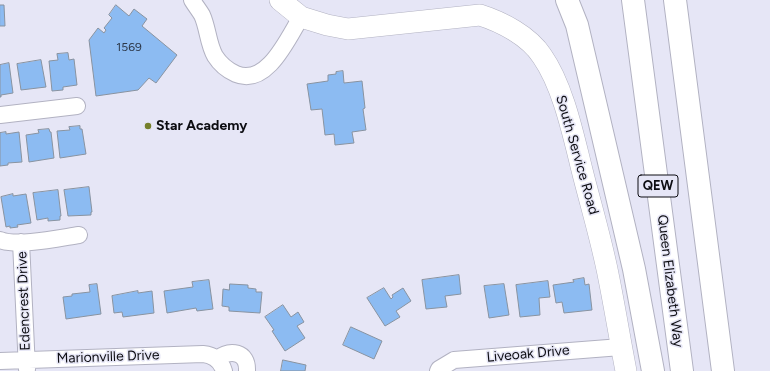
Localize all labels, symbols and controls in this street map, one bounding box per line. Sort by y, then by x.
house number: 1569 [116,40,142,54]
street label: South Service Road [552,93,602,217]
place label: Star Academy [156,118,247,134]
marker: Star Academy [143,121,153,131]
road number: QEW [638,175,678,197]
street label: Queen Elizabeth Way [654,214,686,348]
street label: Edencrest Drive [14,251,34,351]
street label: Liveoak Drive [486,342,570,366]
street label: Marionville Drive [56,347,160,367]

